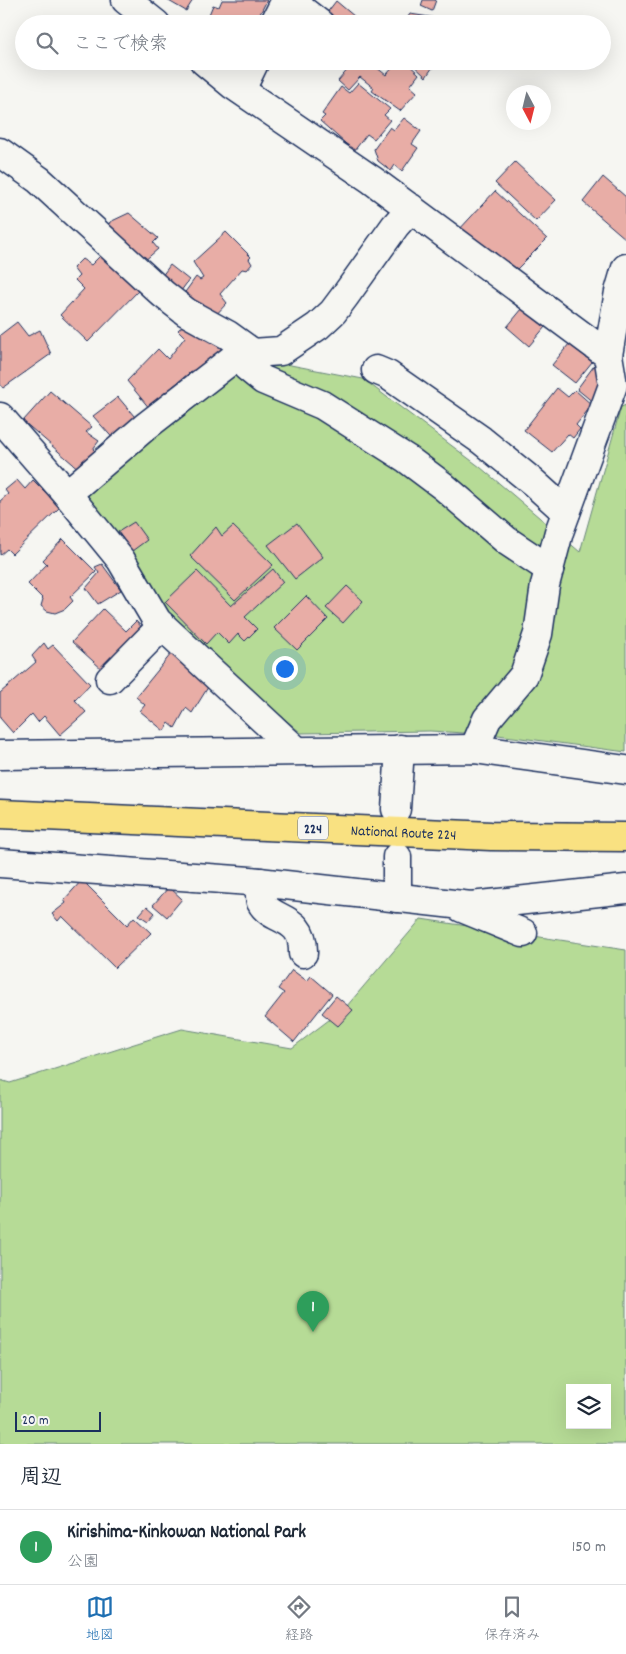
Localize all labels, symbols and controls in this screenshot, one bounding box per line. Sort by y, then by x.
search box [15,15,611,70]
icon: search [33,29,61,57]
text: ここで検索 [73,32,168,59]
north arrow [506,85,551,130]
your location [272,656,298,682]
road number: 224 [298,816,328,840]
street label: National Route 224 [350,821,457,847]
pin: 1 [297,1291,329,1332]
map controls [566,1384,611,1429]
button: layers [566,1384,611,1429]
scale bar [15,1409,101,1432]
text: 20 m [22,1411,49,1431]
text: 周辺 [20,1464,62,1494]
text: Kirishima-Kinkowan National Park [67,1520,306,1547]
text: 1 [34,1536,38,1559]
text: 150 m [572,1536,606,1559]
text: 公園 [67,1551,99,1574]
tab: 地図 [86,1593,114,1646]
tab: 経路 [285,1593,313,1646]
tab: 保存済み [484,1593,540,1646]

